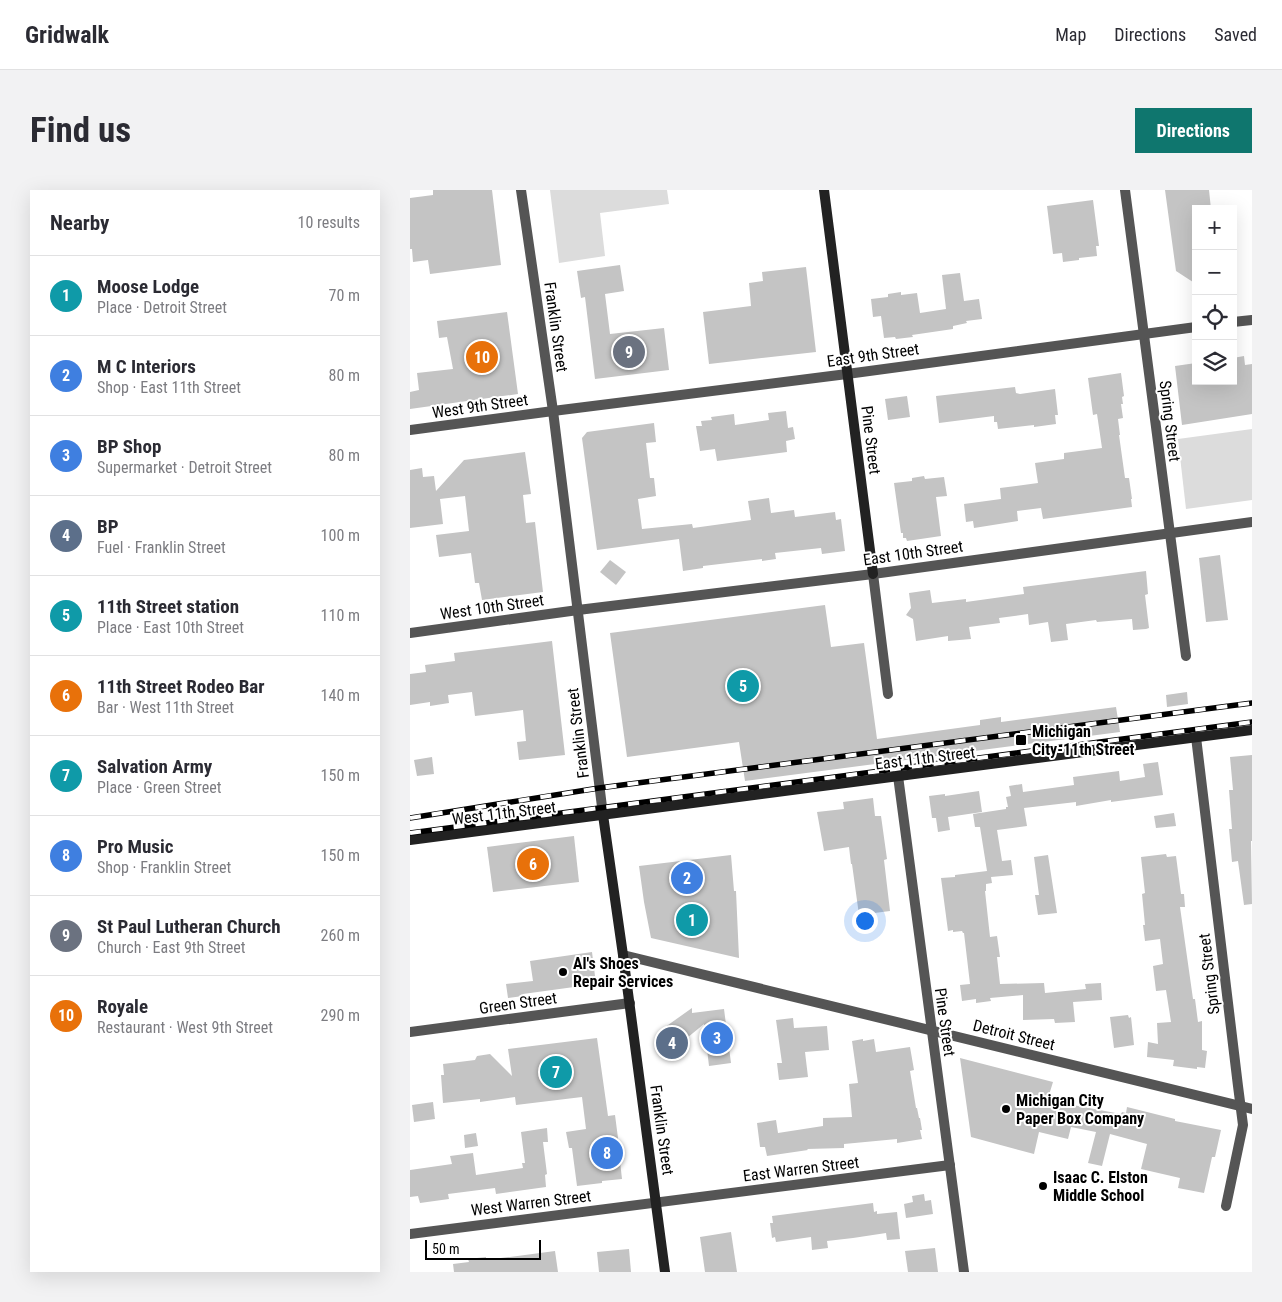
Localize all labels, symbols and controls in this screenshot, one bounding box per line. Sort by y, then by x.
text: Gridwalk [25,21,109,49]
text: Map [1055,24,1086,45]
text: Directions [1114,24,1186,45]
text: Saved [1214,24,1257,45]
button: Directions [1135,108,1252,153]
text: Find us [30,110,131,151]
map controls [1192,205,1237,385]
button: + [1192,205,1237,250]
text: Nearby [50,211,109,235]
text: 10 results [298,213,360,232]
button: − [1192,250,1237,295]
text: Moose Lodge [97,275,199,298]
street label: Franklin Street [540,281,572,374]
text: 1 [62,286,70,305]
text: 70 m [328,286,360,305]
button: locate [1192,295,1237,340]
text: Place · Detroit Street [97,298,227,317]
pin: 9 [613,333,645,371]
pin: 10 [466,338,498,376]
street label: East 9th Street [826,339,921,371]
button: layers [1192,340,1237,385]
text: M C Interiors [97,355,196,378]
text: 2 [62,366,70,385]
text: 80 m [328,366,360,385]
text: Shop · East 11th Street [97,378,241,397]
street label: Spring Street [1156,379,1184,463]
street label: West 9th Street [431,390,529,422]
street label: Pine Street [857,405,885,476]
text: BP Shop [97,435,161,458]
text: 3 [62,446,70,465]
text: 80 m [328,446,360,465]
text: Supermarket · Detroit Street [97,458,272,477]
text: BP [97,515,118,538]
text: 4 [62,526,70,545]
text: 100 m [321,526,360,545]
street label: East 10th Street [862,537,964,569]
text: Fuel · Franklin Street [97,538,226,557]
street label: West 10th Street [439,590,545,624]
text: 11th Street station [97,595,239,618]
text: 5 [62,606,70,625]
text: 110 m [321,606,360,625]
text: Place · East 10th Street [97,618,244,637]
pin: 5 [727,667,759,705]
text: 11th Street Rodeo Bar [97,675,265,698]
text: 6 [62,686,70,705]
text: 140 m [321,686,360,705]
street label: Franklin Street [563,686,593,779]
text: Bar · West 11th Street [97,698,234,717]
place label: Michigan City-11th Street [1032,722,1135,759]
marker: Michigan City-11th Street [1014,733,1028,747]
street label: East 11th Street [874,742,976,774]
text: Salvation Army [97,755,212,778]
text: 7 [62,766,70,785]
text: 150 m [321,766,360,785]
text: Place · Green Street [97,778,221,797]
street label: West 11th Street [451,797,557,829]
text: Pro Music [97,835,174,858]
pin: 6 [517,845,549,883]
text: 8 [62,846,70,865]
text: 150 m [321,846,360,865]
text: Shop · Franklin Street [97,858,231,877]
pin: 2 [671,859,703,897]
pin: 1 [676,901,708,939]
your location [852,908,878,934]
text: St Paul Lutheran Church [97,915,281,938]
text: 9 [62,926,70,945]
text: 260 m [321,926,360,945]
street label: Spring Street [1195,932,1223,1016]
text: Church · East 9th Street [97,938,245,957]
place label: Al's Shoes Repair Services [573,954,673,991]
marker: Al's Shoes Repair Services [557,966,569,978]
street label: Pine Street [931,987,959,1058]
street label: Green Street [478,988,558,1018]
text: Royale [97,995,148,1018]
text: 10 [58,1006,74,1025]
text: 290 m [321,1006,360,1025]
street label: Detroit Street [971,1016,1057,1054]
text: Restaurant · West 9th Street [97,1018,273,1037]
pin: 3 [701,1019,733,1057]
pin: 4 [656,1024,688,1062]
pin: 7 [540,1053,572,1091]
street label: Franklin Street [646,1084,678,1177]
place label: Michigan City Paper Box Company [1016,1091,1144,1128]
marker: Michigan City Paper Box Company [1000,1103,1012,1115]
pin: 8 [591,1134,623,1172]
street label: East Warren Street [742,1152,860,1186]
place label: Isaac C. Elston Middle School [1053,1168,1148,1205]
marker: Isaac C. Elston Middle School [1037,1180,1049,1192]
street label: West Warren Street [470,1186,592,1220]
scale bar [425,1237,541,1260]
text: 50 m [432,1241,460,1257]

